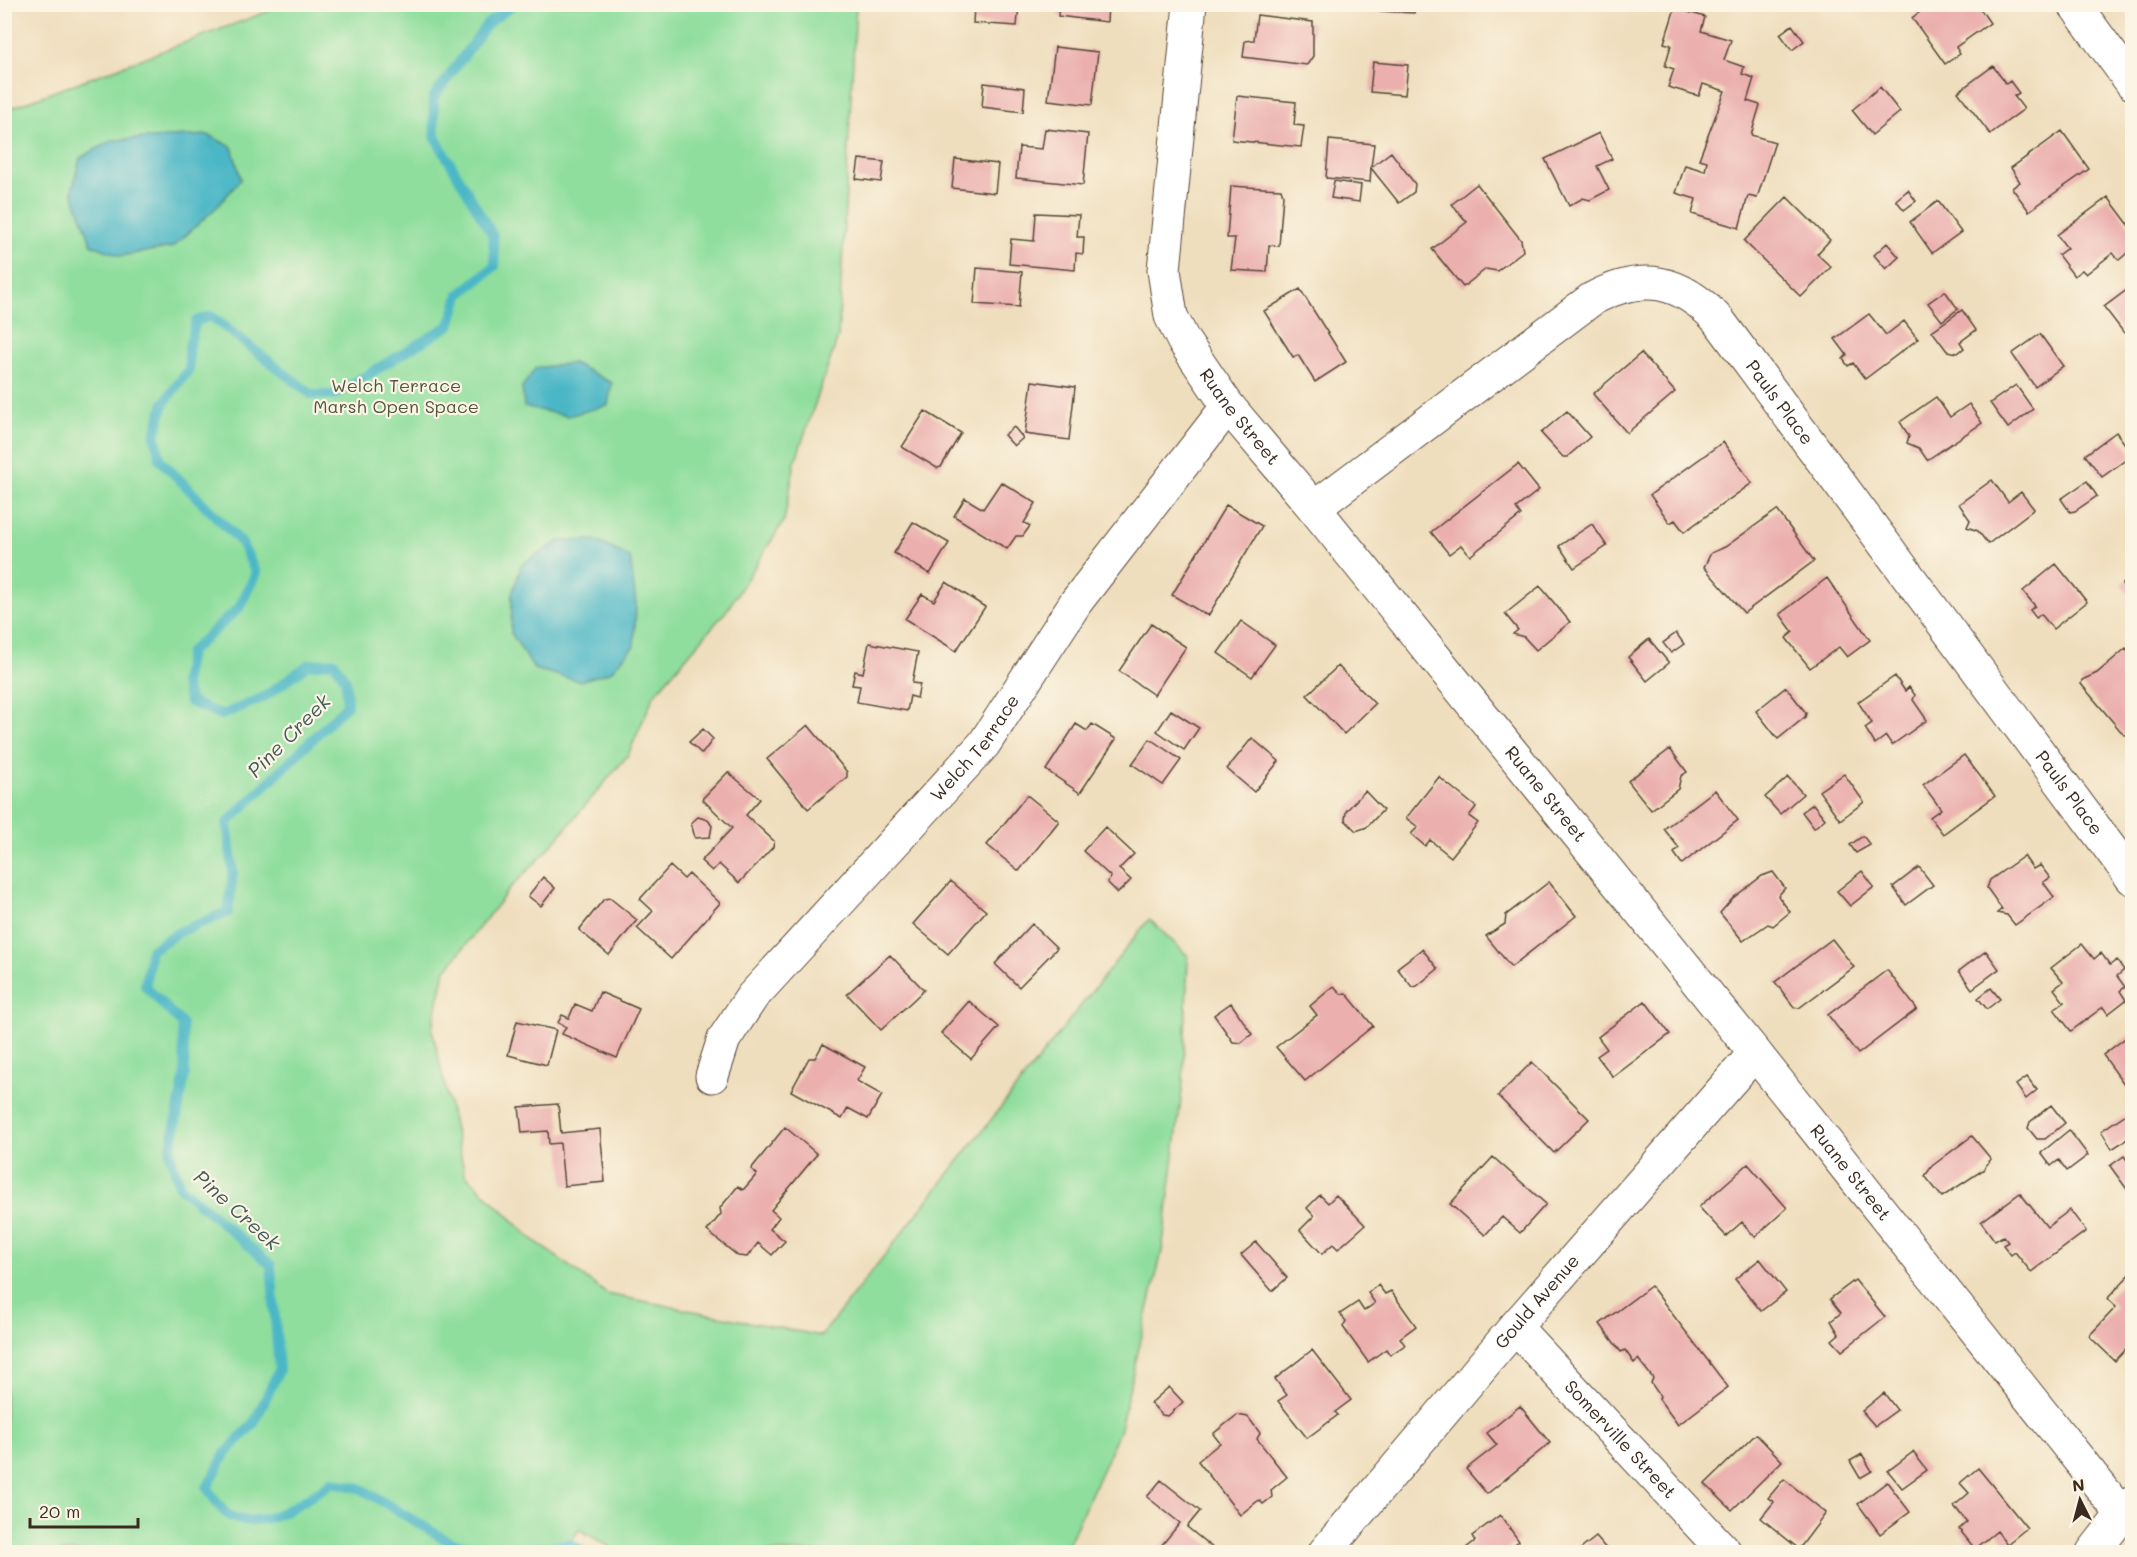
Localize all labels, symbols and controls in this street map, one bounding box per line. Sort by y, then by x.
street label: Pauls Place [1741,355,1820,449]
street label: Ruane Street [1195,363,1286,470]
park label: Welch Terrace Marsh Open Space [313,373,479,418]
water label: Pine Creek [241,688,336,783]
street label: Welch Terrace [925,690,1024,806]
street label: Ruane Street [1500,741,1592,846]
street label: Pauls Place [2030,745,2109,839]
street label: Ruane Street [1805,1119,1897,1225]
water label: Pine Creek [189,1163,287,1255]
street label: Gould Avenue [1489,1249,1584,1354]
street label: Somerville Street [1560,1375,1682,1503]
north arrow [2050,1470,2110,1530]
text: N [2071,1474,2086,1496]
scale bar [30,1491,138,1529]
text: 20 m [39,1499,80,1523]

